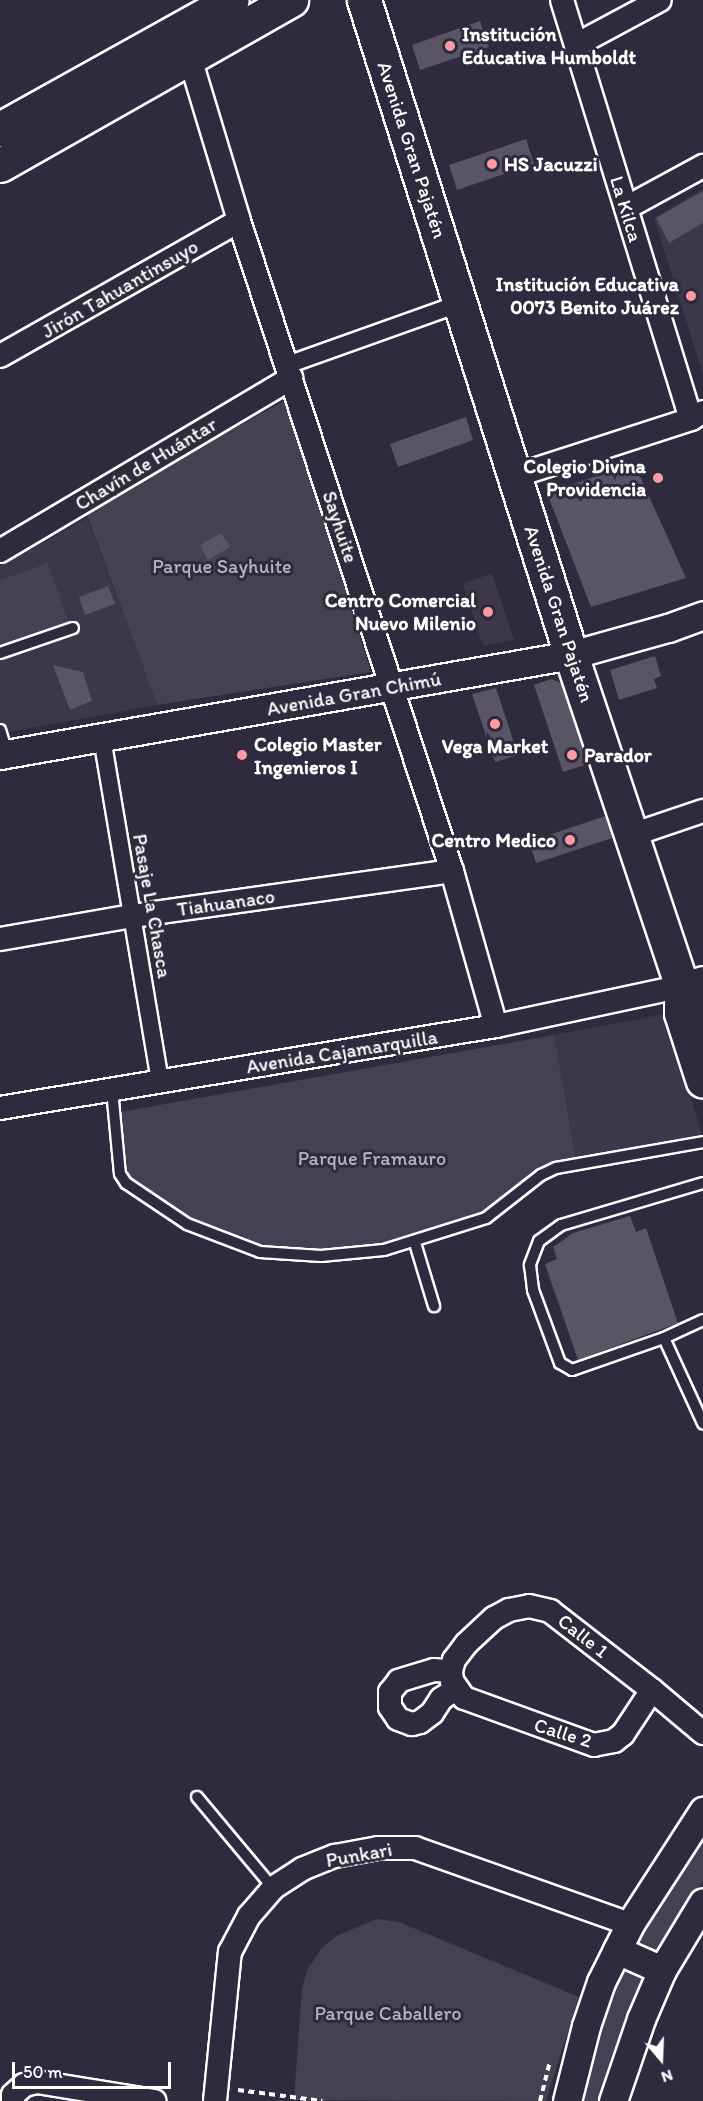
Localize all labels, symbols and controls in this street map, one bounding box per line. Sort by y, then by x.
place label: Institución Educativa Humboldt [462,22,637,69]
marker: Institución Educativa Humboldt [443,39,457,53]
street label: Avenida Gran Pajatén [372,59,452,241]
place label: HS Jacuzzi [504,152,597,176]
marker: HS Jacuzzi [485,157,499,171]
street label: La Kilca [605,173,647,245]
street label: Jirón Tahuantinsuyo [39,235,201,343]
place label: Institución Educativa 0073 Benito Juárez [496,272,679,319]
marker: Institución Educativa 0073 Benito Juárez [684,289,698,303]
street label: Chavín de Huántar [71,412,221,516]
place label: Colegio Divina Providencia [524,454,646,501]
marker: Colegio Divina Providencia [651,471,665,485]
street label: Sayhuite [317,488,363,566]
street label: Avenida Gran Pajatén [519,523,599,705]
park label: Parque Sayhuite [153,554,291,578]
place label: Centro Comercial Nuevo Milenio [325,588,476,635]
marker: Centro Comercial Nuevo Milenio [481,605,495,619]
street label: Avenida Gran Chimú [265,667,443,721]
marker: Vega Market [488,717,502,731]
place label: Colegio Master Ingenieros I [254,732,382,779]
place label: Vega Market [442,734,548,758]
place label: Parador [584,743,652,767]
marker: Colegio Master Ingenieros I [235,748,249,762]
marker: Parador [565,748,579,762]
place label: Centro Medico [432,828,556,852]
marker: Centro Medico [561,831,579,849]
street label: Pasaje La Chasca [127,832,177,980]
street label: Tiahuanaco [176,884,276,922]
street label: Avenida Cajamarquilla [245,1025,439,1079]
park label: Parque Framauro [298,1146,446,1170]
street label: Calle 1 [553,1609,613,1663]
street label: Calle 2 [531,1713,595,1753]
street label: Punkari [324,1837,394,1873]
park label: Parque Caballero [314,2001,462,2025]
north arrow [631,2029,691,2089]
scale bar [15,2050,174,2088]
text: 50 m [23,2061,63,2083]
text: N [659,2066,675,2087]

